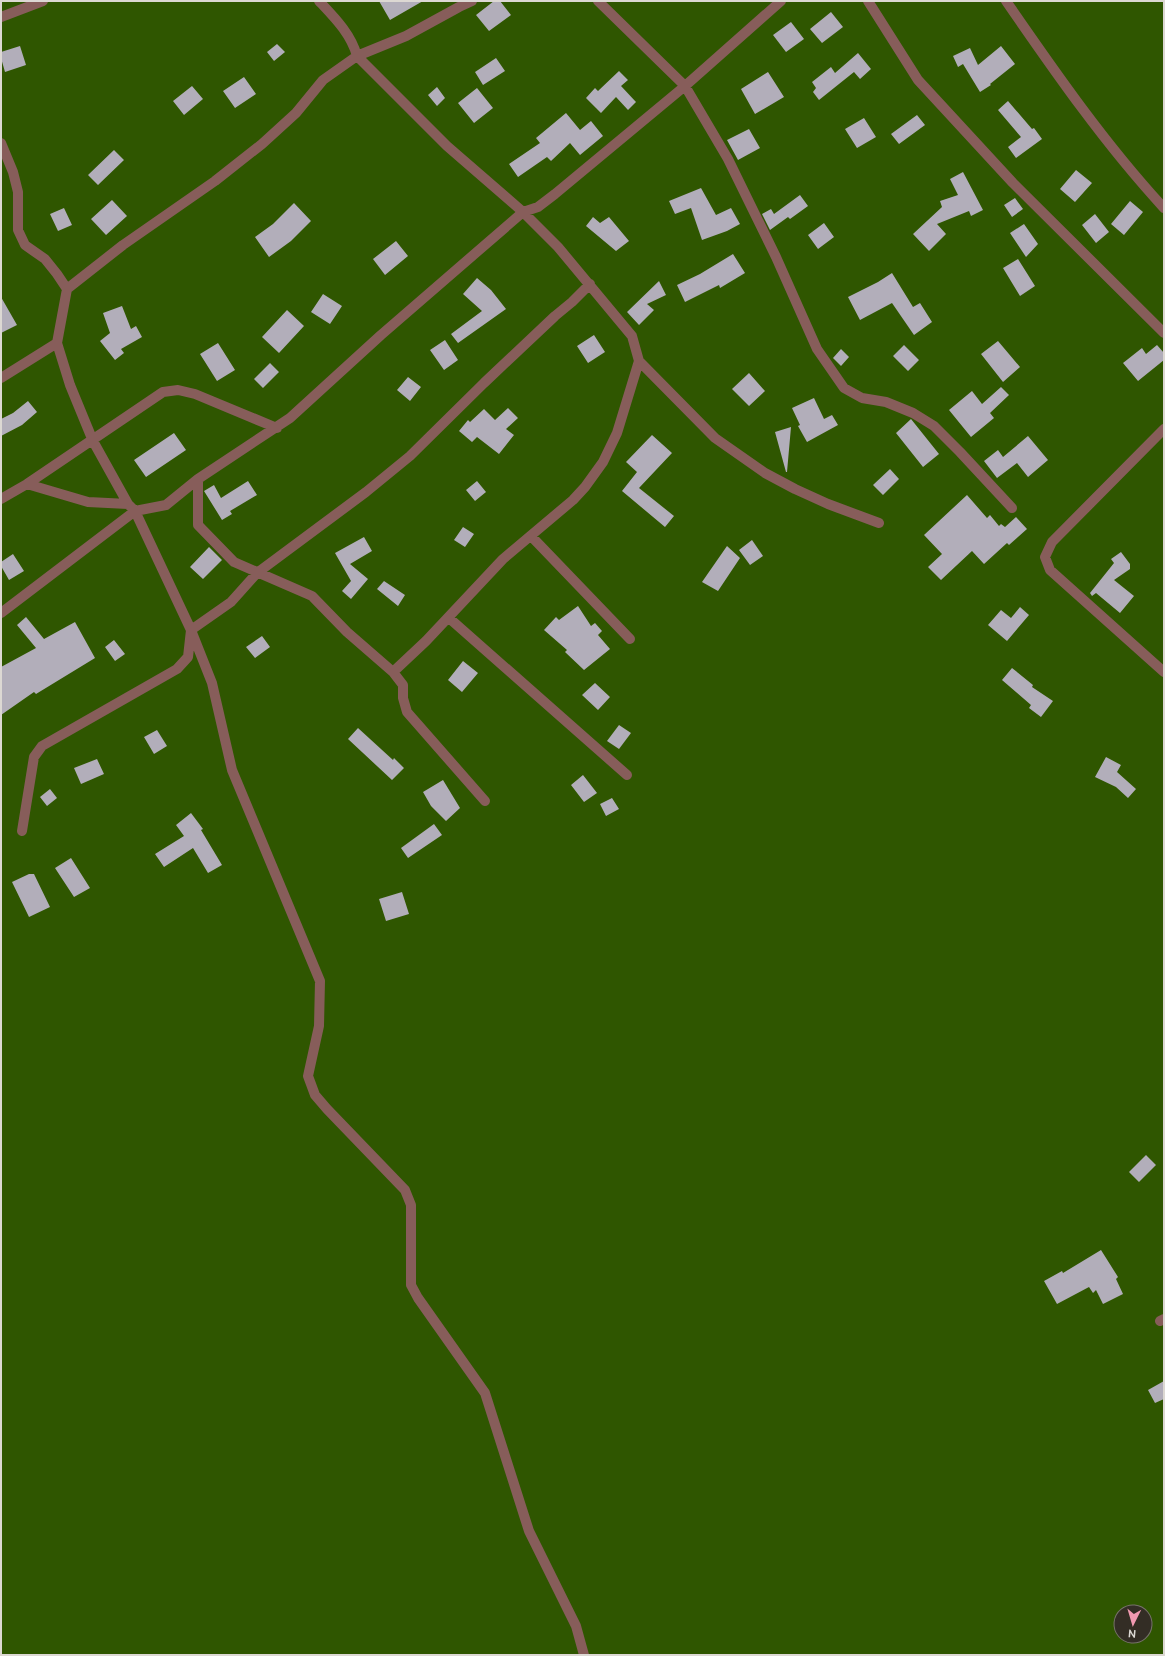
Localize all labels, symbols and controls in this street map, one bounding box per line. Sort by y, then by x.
north arrow [1113,1604,1153,1644]
text: N [1128,1628,1137,1640]

